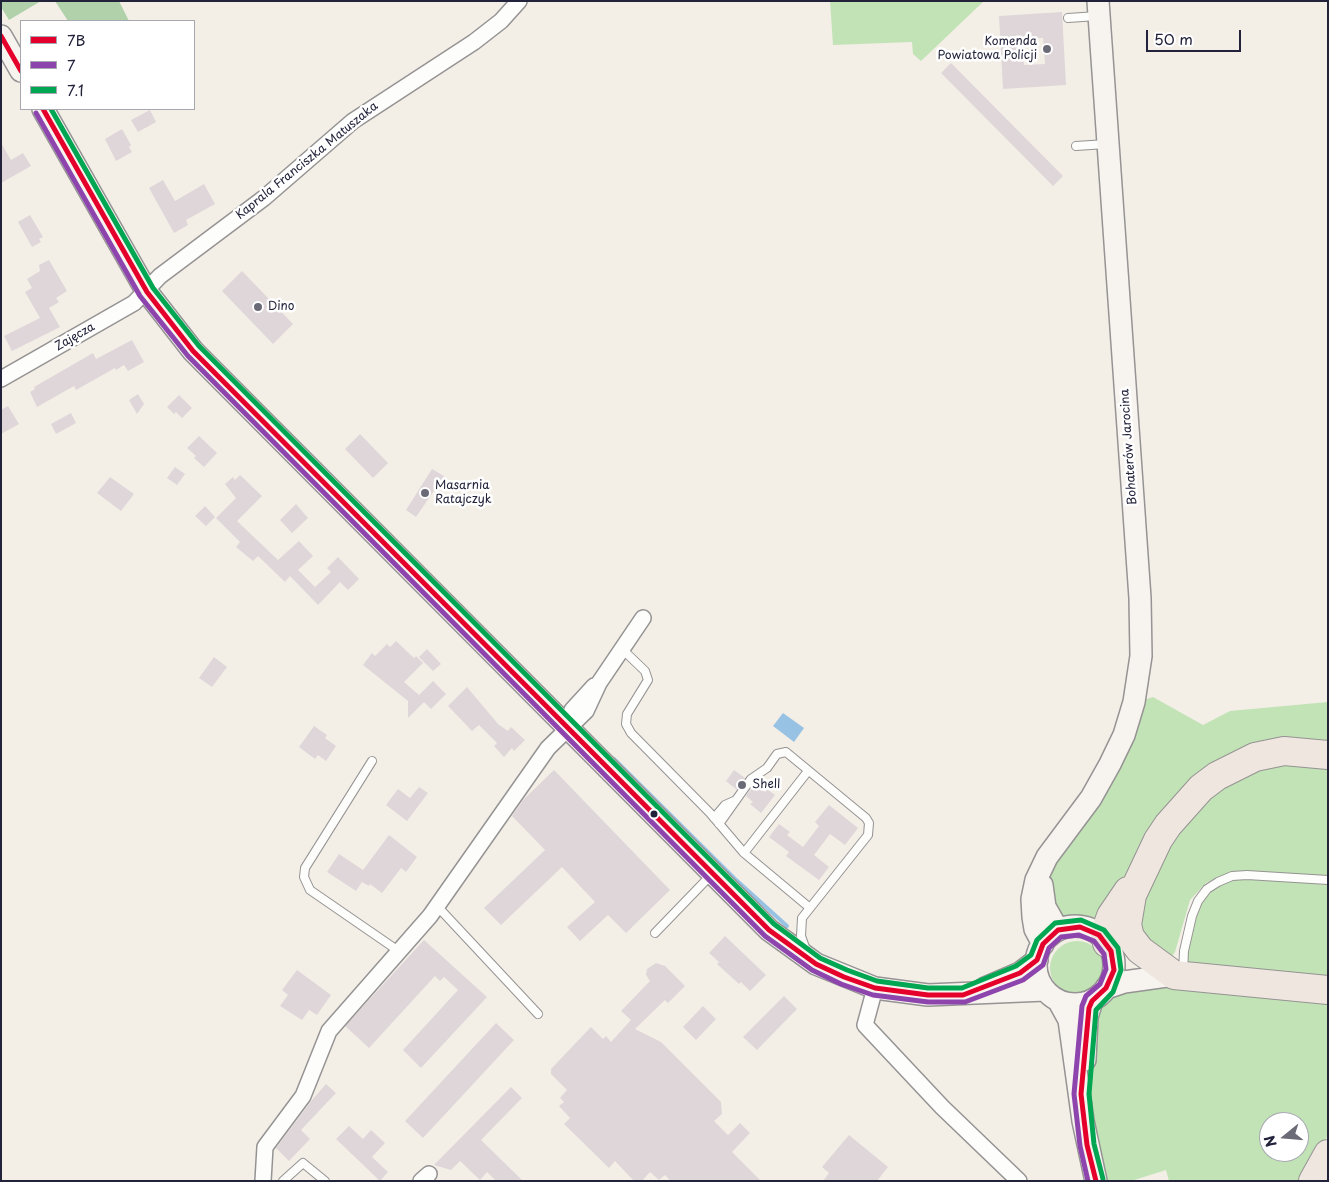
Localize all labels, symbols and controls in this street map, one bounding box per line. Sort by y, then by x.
legend [20,20,195,110]
scale bar [1149,20,1244,52]
text: 50 m [1154,27,1193,50]
text: 7B [67,28,85,51]
place label: Komenda Powiatowa Policji [938,35,1037,63]
marker: Komenda Powiatowa Policji [1041,43,1053,55]
text: 7 [67,53,76,76]
text: 7.1 [67,78,84,101]
street label: Kaprala Franciszka Matuszaka [233,99,381,223]
place label: Dino [268,300,294,314]
marker: Dino [252,301,264,313]
street label: Zajęcza [52,320,98,354]
street label: Bohaterów Jarocina [1118,388,1140,506]
place label: Masarnia Ratajczyk [435,479,492,507]
marker: Masarnia Ratajczyk [419,487,431,499]
place label: Shell [752,778,780,792]
marker: Shell [736,779,748,791]
unlabelled marker [649,809,659,819]
north arrow [1259,1112,1309,1162]
text: N [1258,1133,1282,1150]

